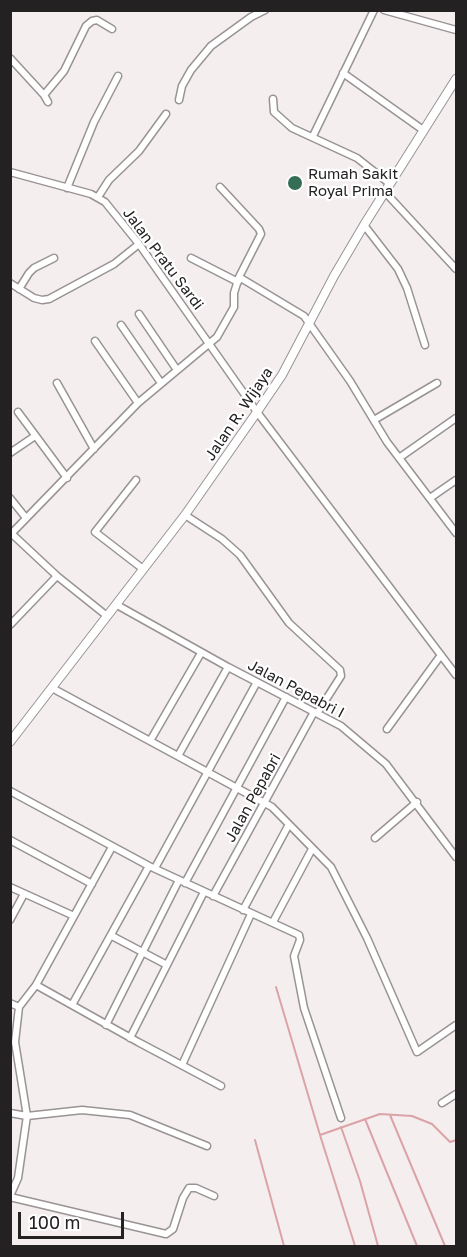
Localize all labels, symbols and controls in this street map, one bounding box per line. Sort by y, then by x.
place label: Rumah Sakit Royal Prima [308,165,398,200]
marker: Rumah Sakit Royal Prima [286,174,304,192]
street label: Jalan Pratu Sardi [119,205,207,313]
street label: Jalan R. Wijaya [201,364,277,464]
street label: Jalan Pepabri I [245,656,347,722]
street label: Jalan Pepabri [221,751,285,845]
scale bar [21,1200,128,1238]
text: 100 m [29,1211,80,1233]

